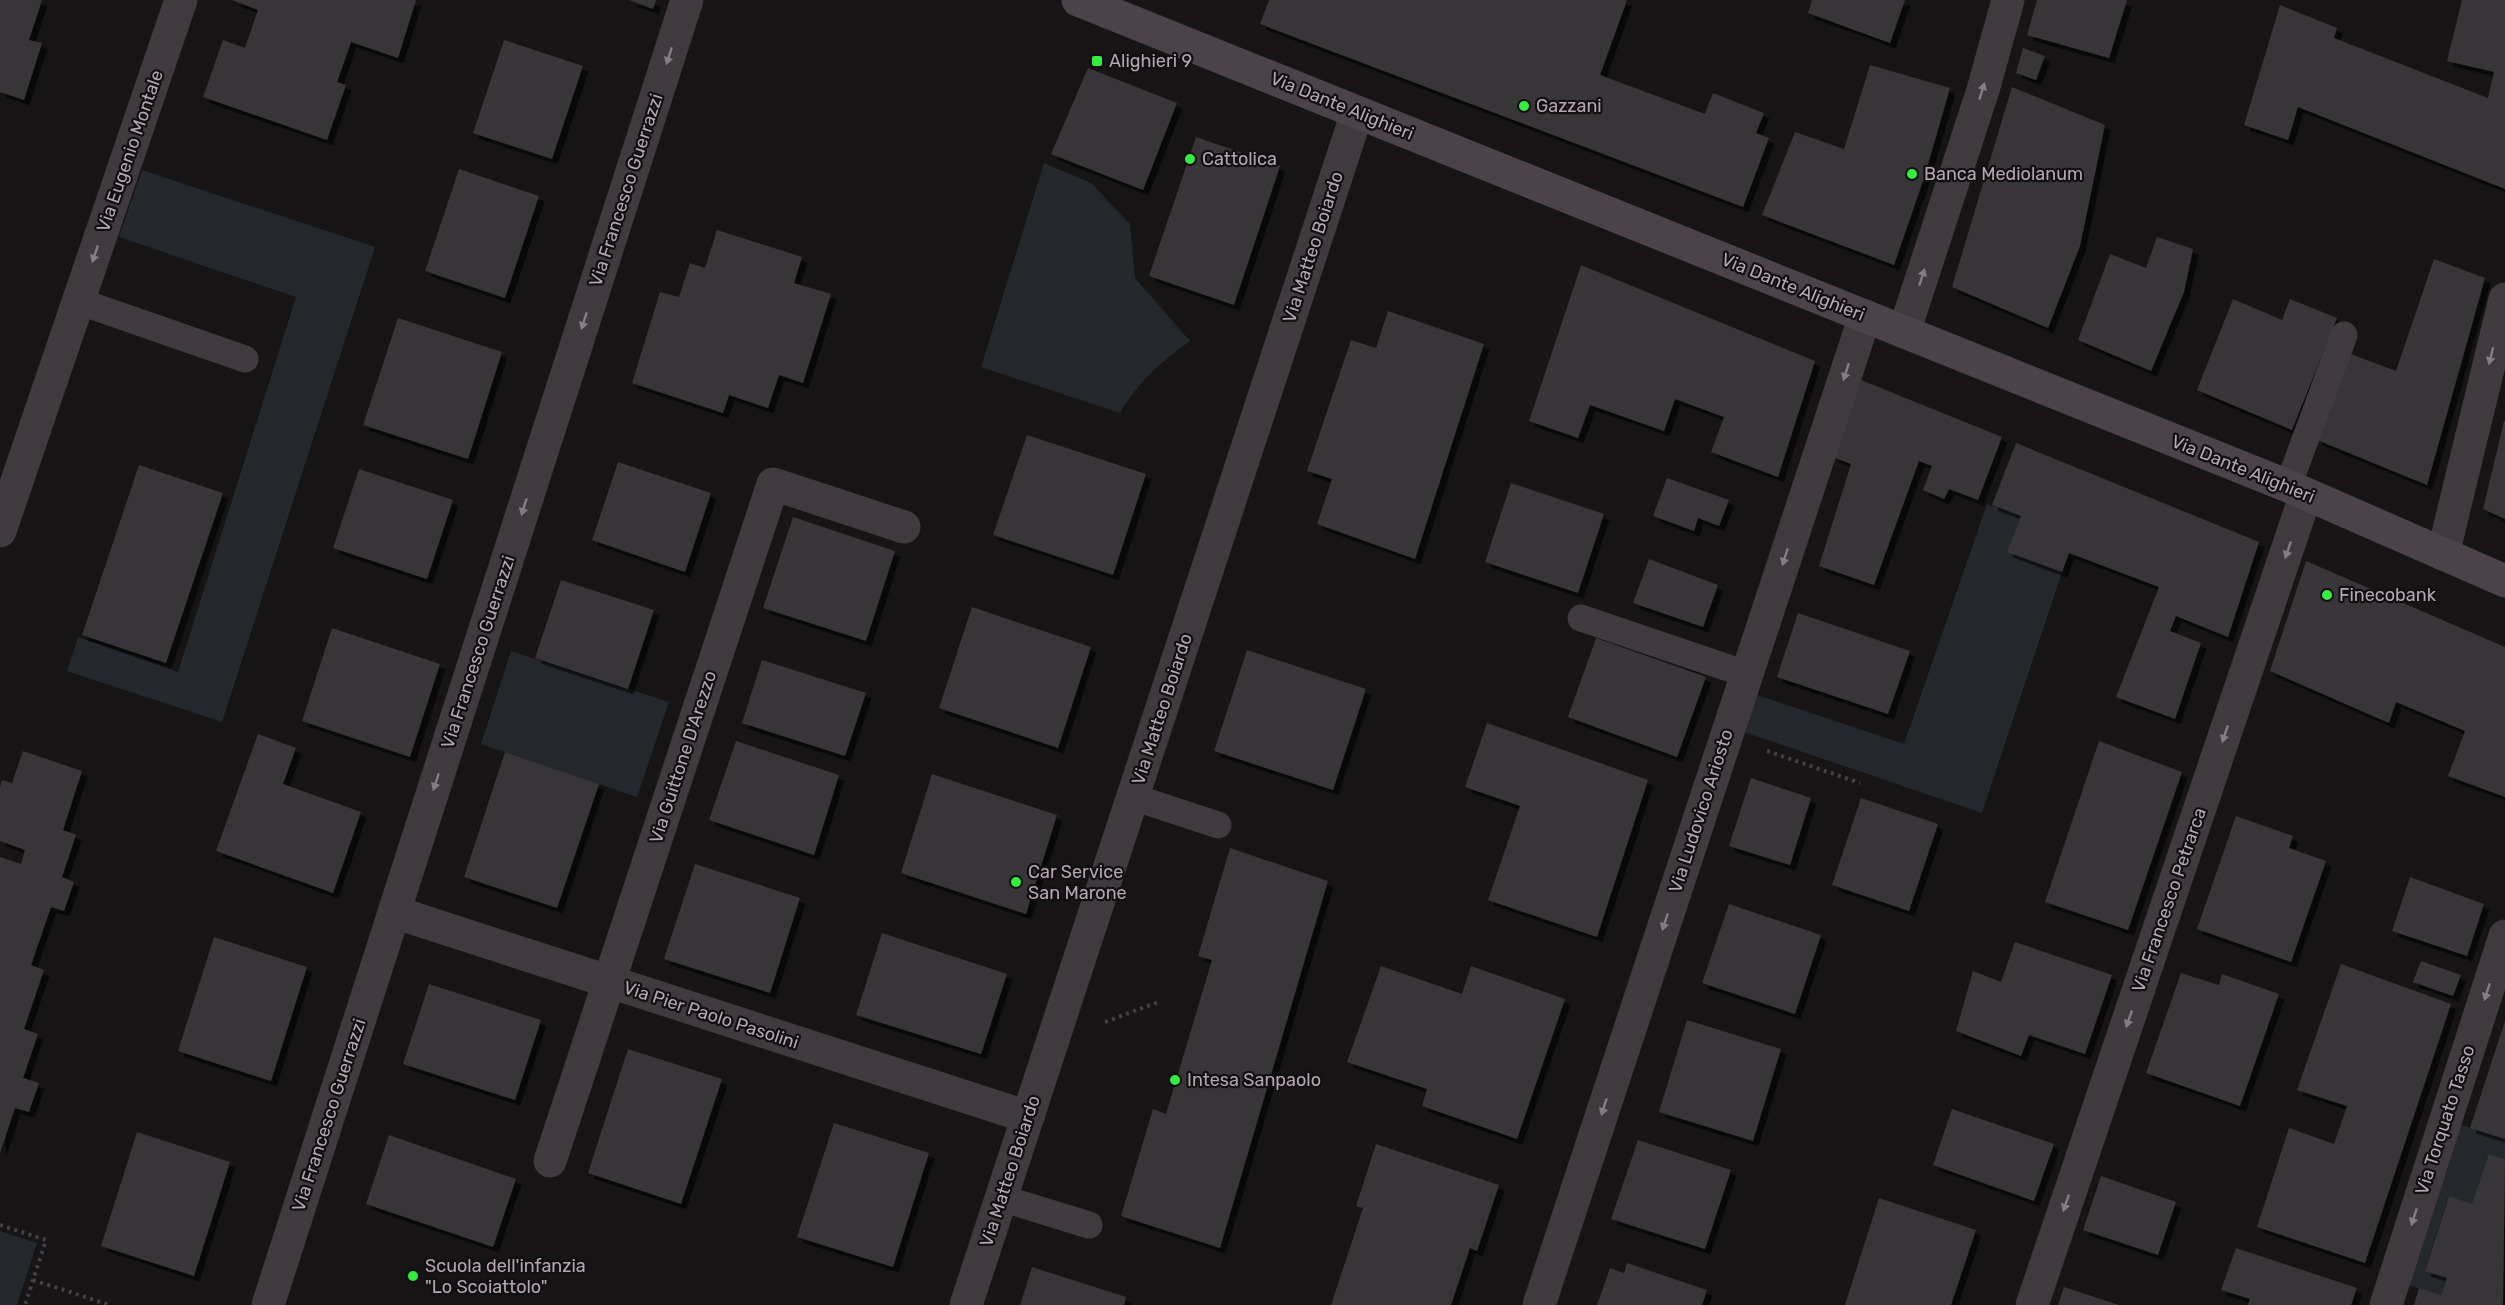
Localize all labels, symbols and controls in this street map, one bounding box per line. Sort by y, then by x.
one-way arrow [664,47,673,65]
place label: Alighieri 9 [1109,50,1192,72]
marker: Alighieri 9 [1090,54,1104,68]
street label: Via Eugenio Montale [92,67,168,235]
street label: Via Dante Alighieri [1267,67,1417,145]
one-way arrow [1978,82,1987,100]
street label: Via Francesco Guerrazzi [584,91,668,289]
place label: Gazzani [1536,95,1602,117]
marker: Gazzani [1517,99,1531,113]
place label: Cattolica [1202,148,1277,170]
marker: Cattolica [1183,152,1197,166]
place label: Banca Mediolanum [1924,163,2083,185]
marker: Banca Mediolanum [1905,167,1919,181]
street label: Via Matteo Boiardo [1278,169,1348,325]
one-way arrow [89,245,99,263]
street label: Via Dante Alighieri [1718,248,1868,326]
one-way arrow [1918,267,1927,285]
one-way arrow [579,312,588,330]
one-way arrow [2486,347,2496,365]
one-way arrow [1841,363,1851,381]
street label: Via Dante Alighieri [2168,430,2318,508]
one-way arrow [519,498,528,516]
one-way arrow [2282,541,2292,559]
one-way arrow [1780,548,1789,566]
street label: Via Francesco Guerrazzi [436,553,520,751]
place label: Finecobank [2339,584,2437,606]
marker: Finecobank [2320,588,2334,602]
street label: Via Matteo Boiardo [1127,631,1197,787]
street label: Via Guittone D'Arezzo [645,668,721,846]
one-way arrow [2220,726,2229,744]
street label: Via Ludovico Ariosto [1664,727,1738,895]
one-way arrow [430,773,440,791]
street label: Via Francesco Petrarca [2127,805,2211,995]
place label: Car Service San Marone [1028,861,1127,904]
marker: Car Service San Marone [1009,875,1023,889]
one-way arrow [1660,913,1669,931]
street label: Via Pier Paolo Pasolini [621,976,801,1054]
one-way arrow [2482,983,2491,1001]
one-way arrow [2123,1010,2133,1028]
street label: Via Francesco Guerrazzi [287,1016,371,1214]
street label: Via Torquato Tasso [2410,1043,2480,1197]
place label: Intesa Sanpaolo [1187,1069,1321,1091]
marker: Intesa Sanpaolo [1168,1073,1182,1087]
street label: Via Matteo Boiardo [975,1093,1045,1249]
one-way arrow [1598,1098,1608,1116]
one-way arrow [2061,1194,2071,1212]
one-way arrow [2409,1208,2418,1226]
place label: Scuola dell'infanzia "Lo Scoiattolo" [425,1255,586,1298]
marker: Scuola dell'infanzia "Lo Scoiattolo" [406,1269,420,1283]

